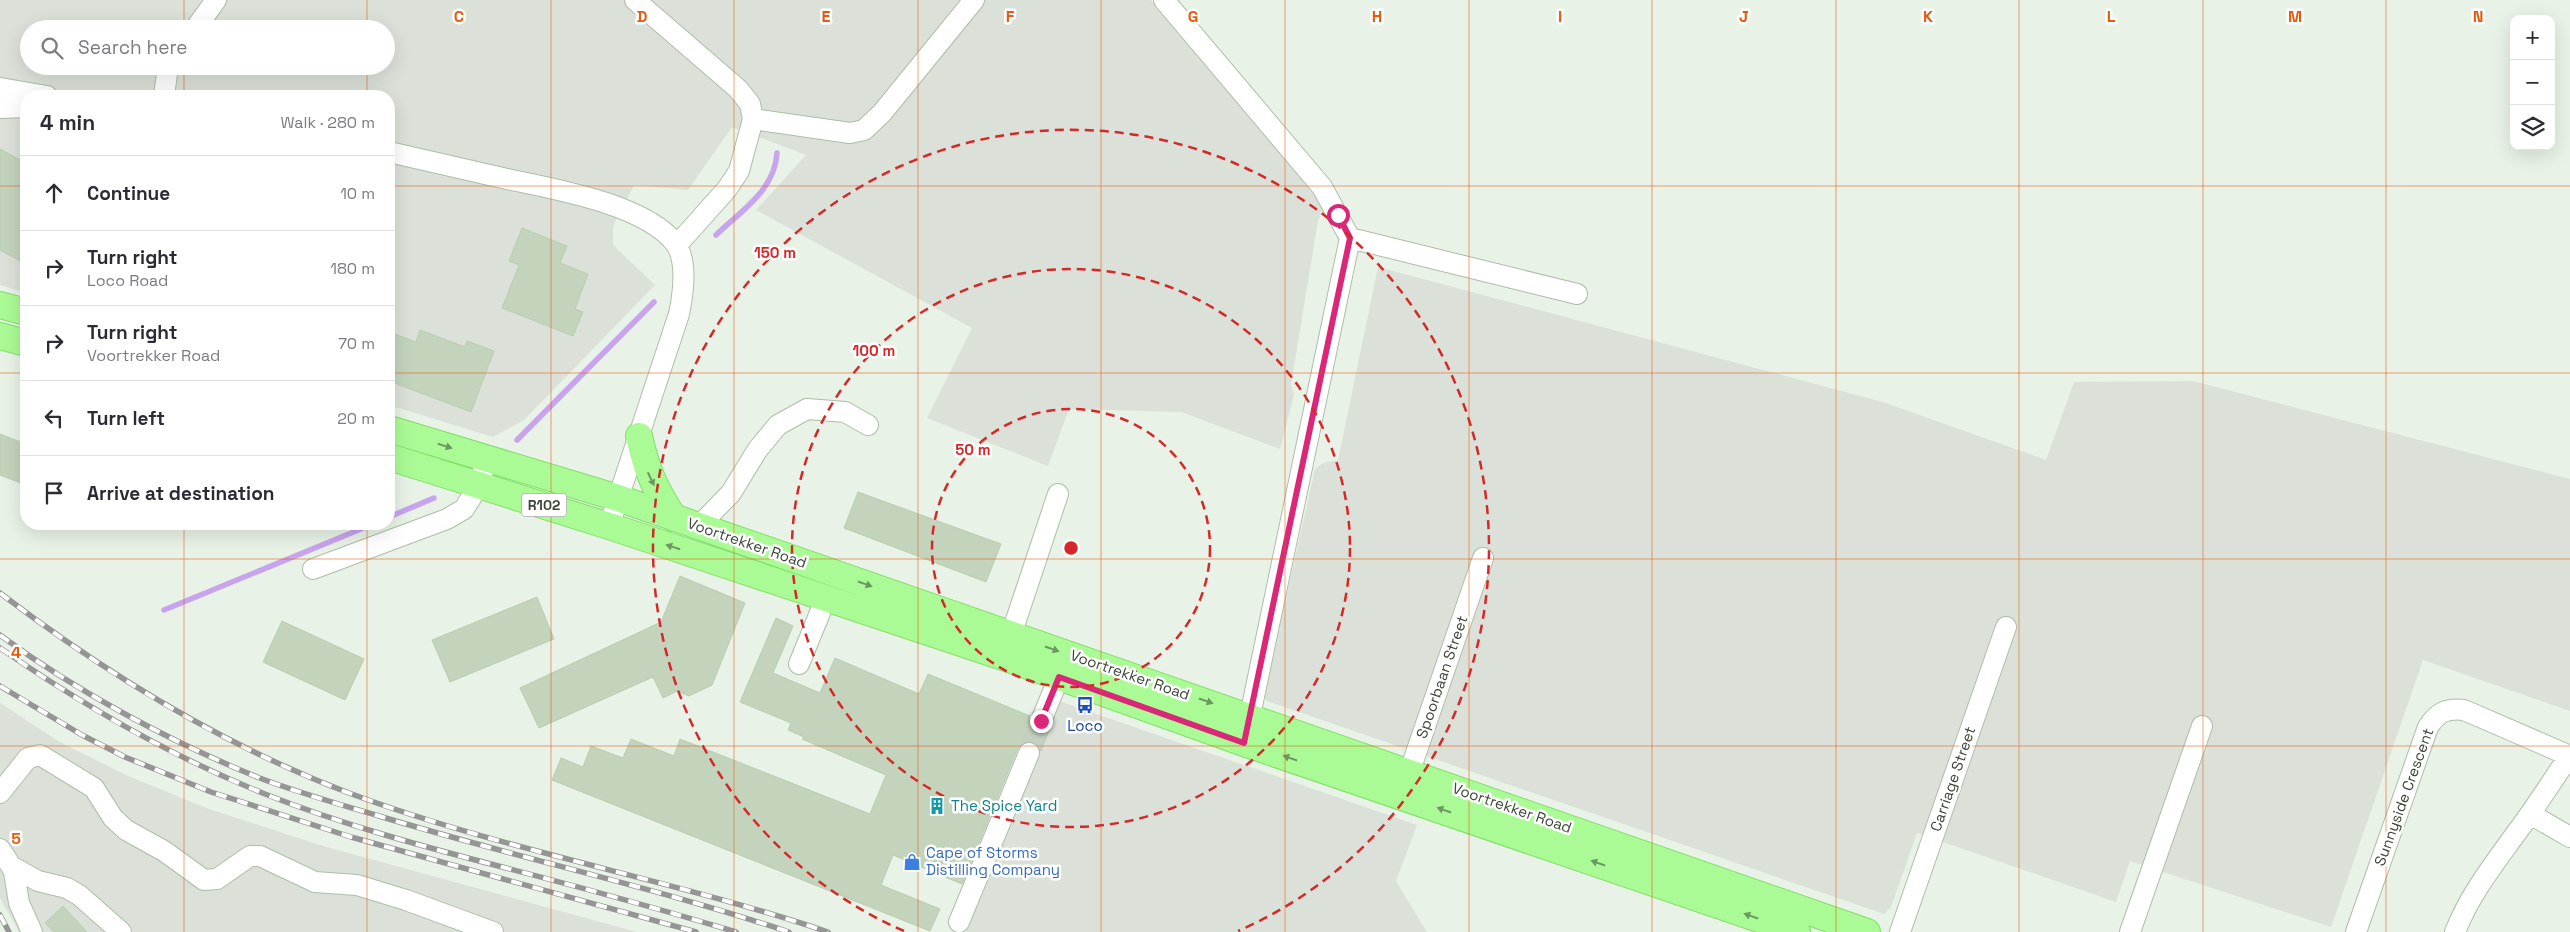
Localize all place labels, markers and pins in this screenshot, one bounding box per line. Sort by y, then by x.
centre of rings [1062,539,1080,557]
bus stop icon: Loco [1075,695,1095,715]
place label: Loco [1067,716,1103,735]
building icon: The Spice Yard [927,796,947,816]
place label: The Spice Yard [951,796,1057,815]
place label: Cape of Storms Distilling Company [926,843,1060,879]
shop icon: Cape of Storms Distilling Company [902,852,922,872]

